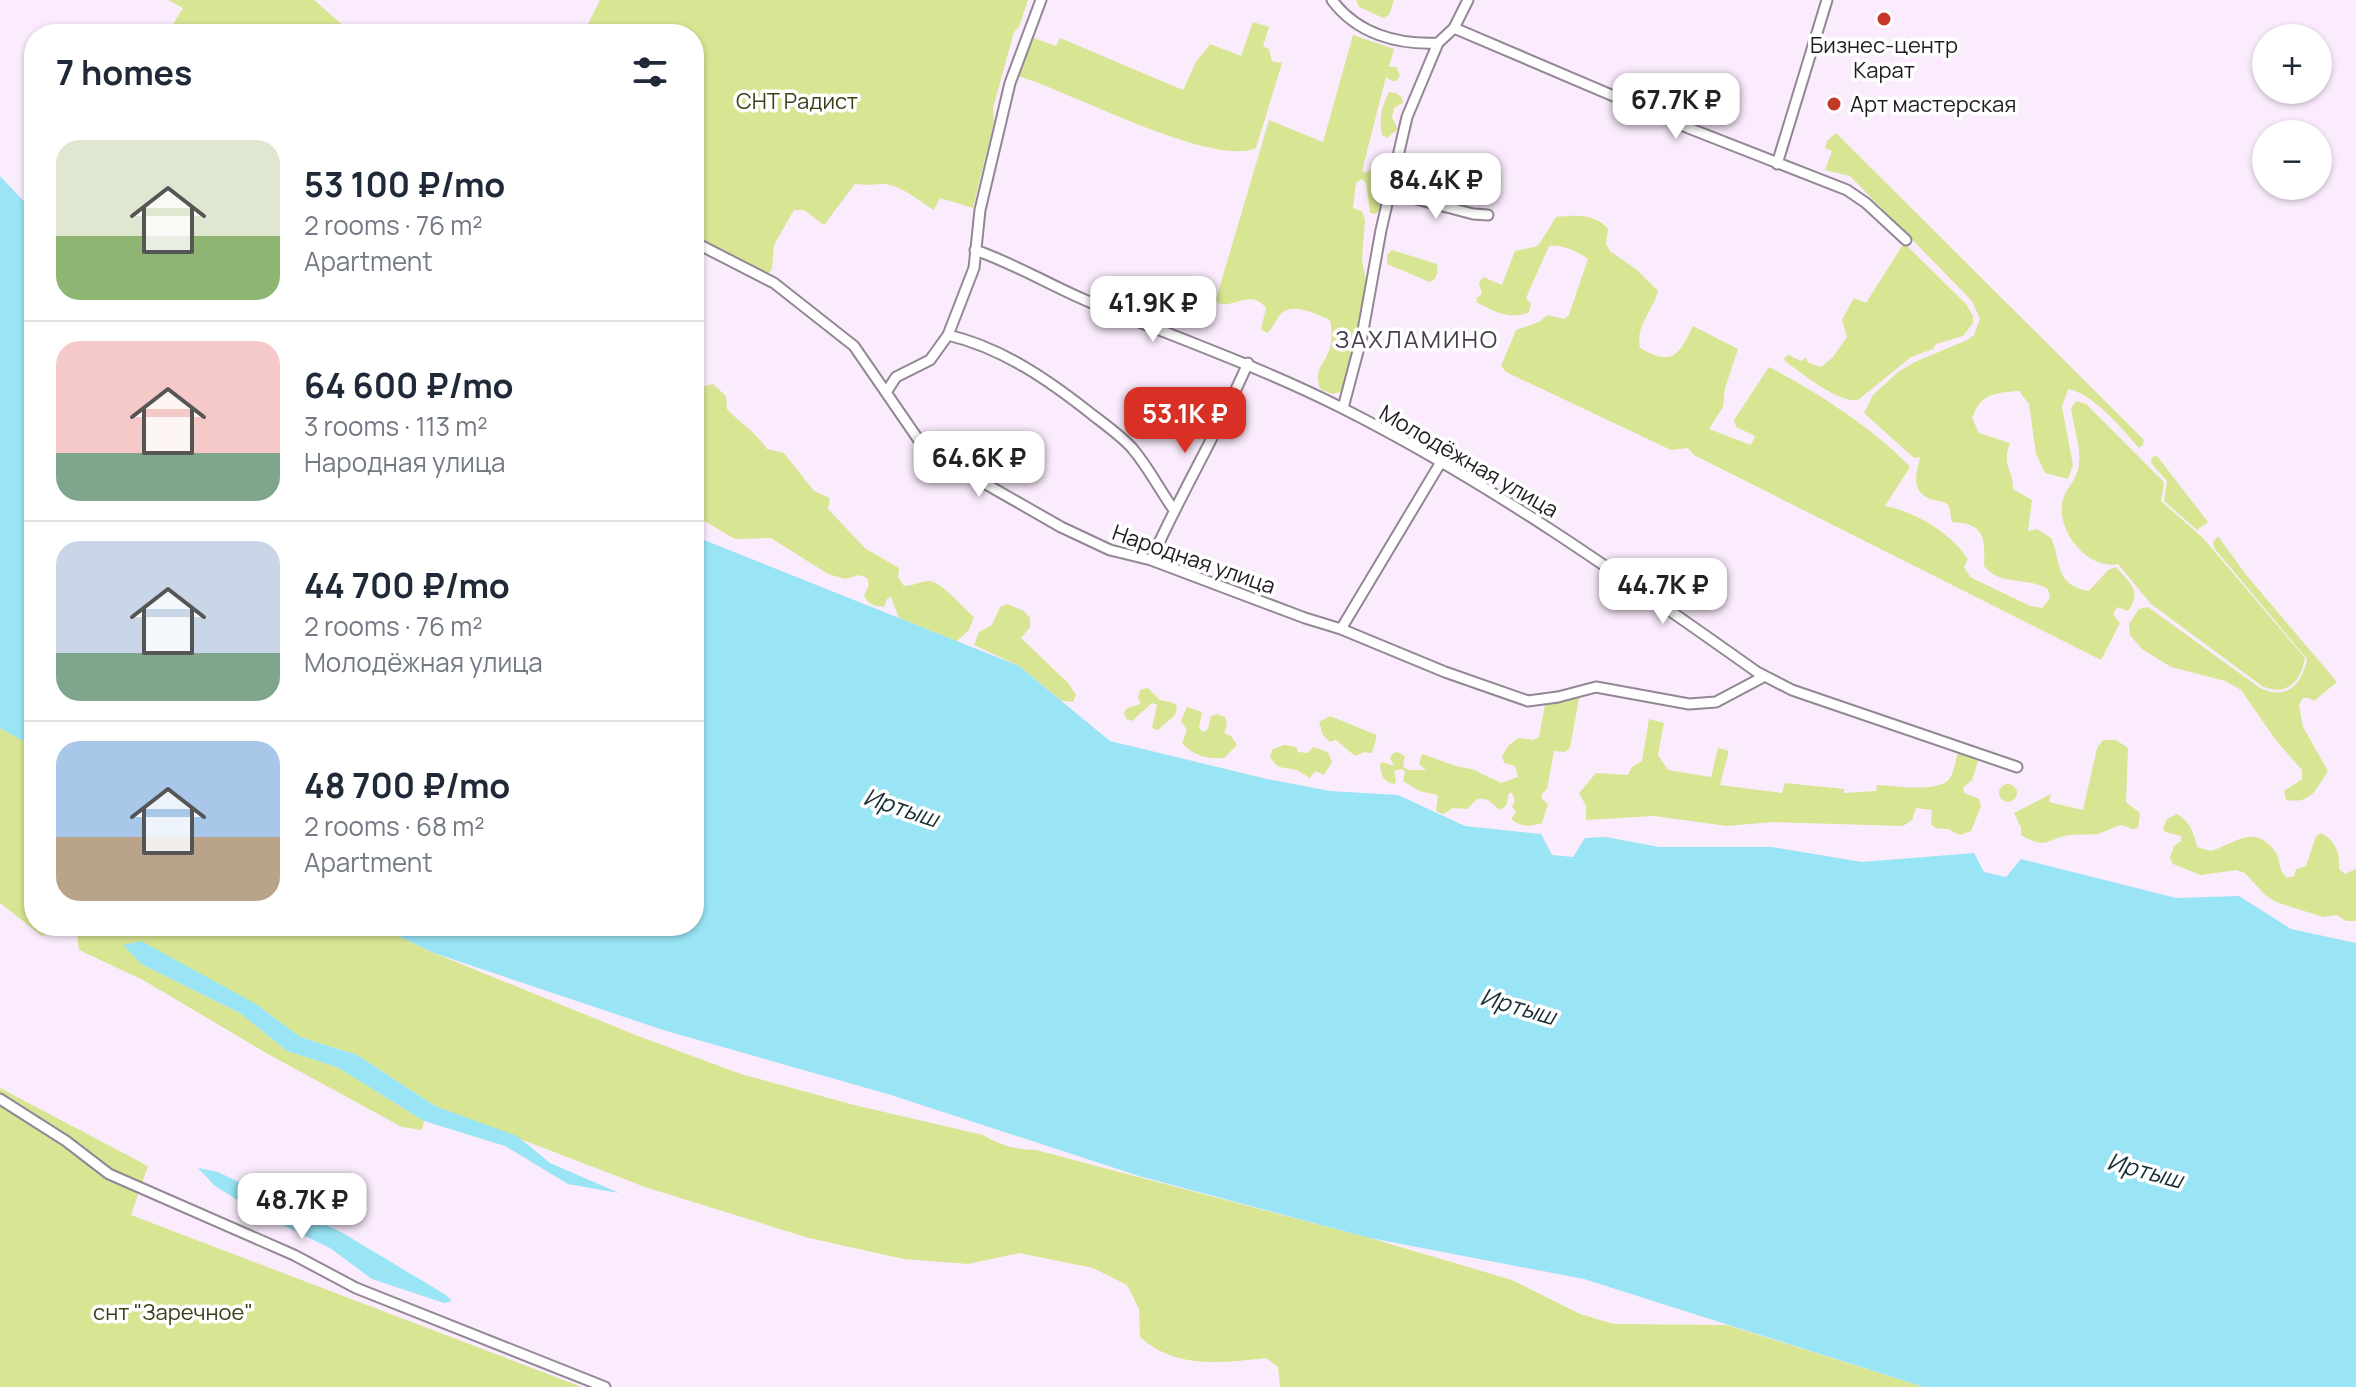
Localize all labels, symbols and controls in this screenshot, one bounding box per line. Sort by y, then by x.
marker: Бизнес-центр Карат [1875,10,1893,28]
map controls [2252,24,2332,200]
button: + [2252,24,2332,104]
place label: Бизнес-центр Карат [1810,30,1958,85]
text: 7 homes [56,49,192,95]
icon: filters [628,50,672,94]
pin: 67.7K ₽ [1602,73,1750,141]
text: 67.7K ₽ [1631,81,1721,117]
park label: СНТ Радист [736,86,858,116]
place label: Арт мастерская [1850,89,2016,119]
marker: Арт мастерская [1825,95,1843,113]
button: − [2252,120,2332,200]
pin: 84.4K ₽ [1362,153,1510,221]
text: 53 100 ₽/mo [304,161,505,207]
text: 84.4K ₽ [1389,161,1483,197]
icon: home [120,172,216,268]
text: 2 rooms · 76 m² [304,207,483,243]
text: Apartment [304,243,433,279]
pin: 41.9K ₽ [1079,276,1227,344]
text: 41.9K ₽ [1108,284,1198,320]
district label: ЗАХЛАМИНО [1335,322,1499,355]
text: 64 600 ₽/mo [304,362,514,408]
icon: home [120,373,216,469]
pin: 53.1K ₽ [1111,387,1259,455]
text: 53.1K ₽ [1142,395,1228,431]
street label: Молодёжная улица [1374,397,1564,525]
text: 3 rooms · 113 m² [304,408,488,444]
pin: 64.6K ₽ [905,431,1053,499]
text: 64.6K ₽ [932,439,1026,475]
text: Народная улица [304,444,505,480]
street label: Народная улица [1109,517,1279,601]
pin: 44.7K ₽ [1589,558,1737,626]
text: 44 700 ₽/mo [304,562,510,608]
text: 44.7K ₽ [1617,566,1709,602]
icon: home [120,573,216,669]
text: 2 rooms · 76 m² [304,608,483,644]
text: Молодёжная улица [304,644,543,680]
text: 48 700 ₽/mo [304,762,510,808]
icon: home [120,773,216,869]
water label: Иртыш [860,779,945,835]
text: 2 rooms · 68 m² [304,808,485,844]
text: Apartment [304,844,433,880]
water label: Иртыш [1477,979,1562,1033]
water label: Иртыш [2104,1144,2189,1196]
pin: 48.7K ₽ [228,1173,376,1241]
text: 48.7K ₽ [256,1181,348,1217]
park label: снт "Заречное" [93,1297,253,1327]

